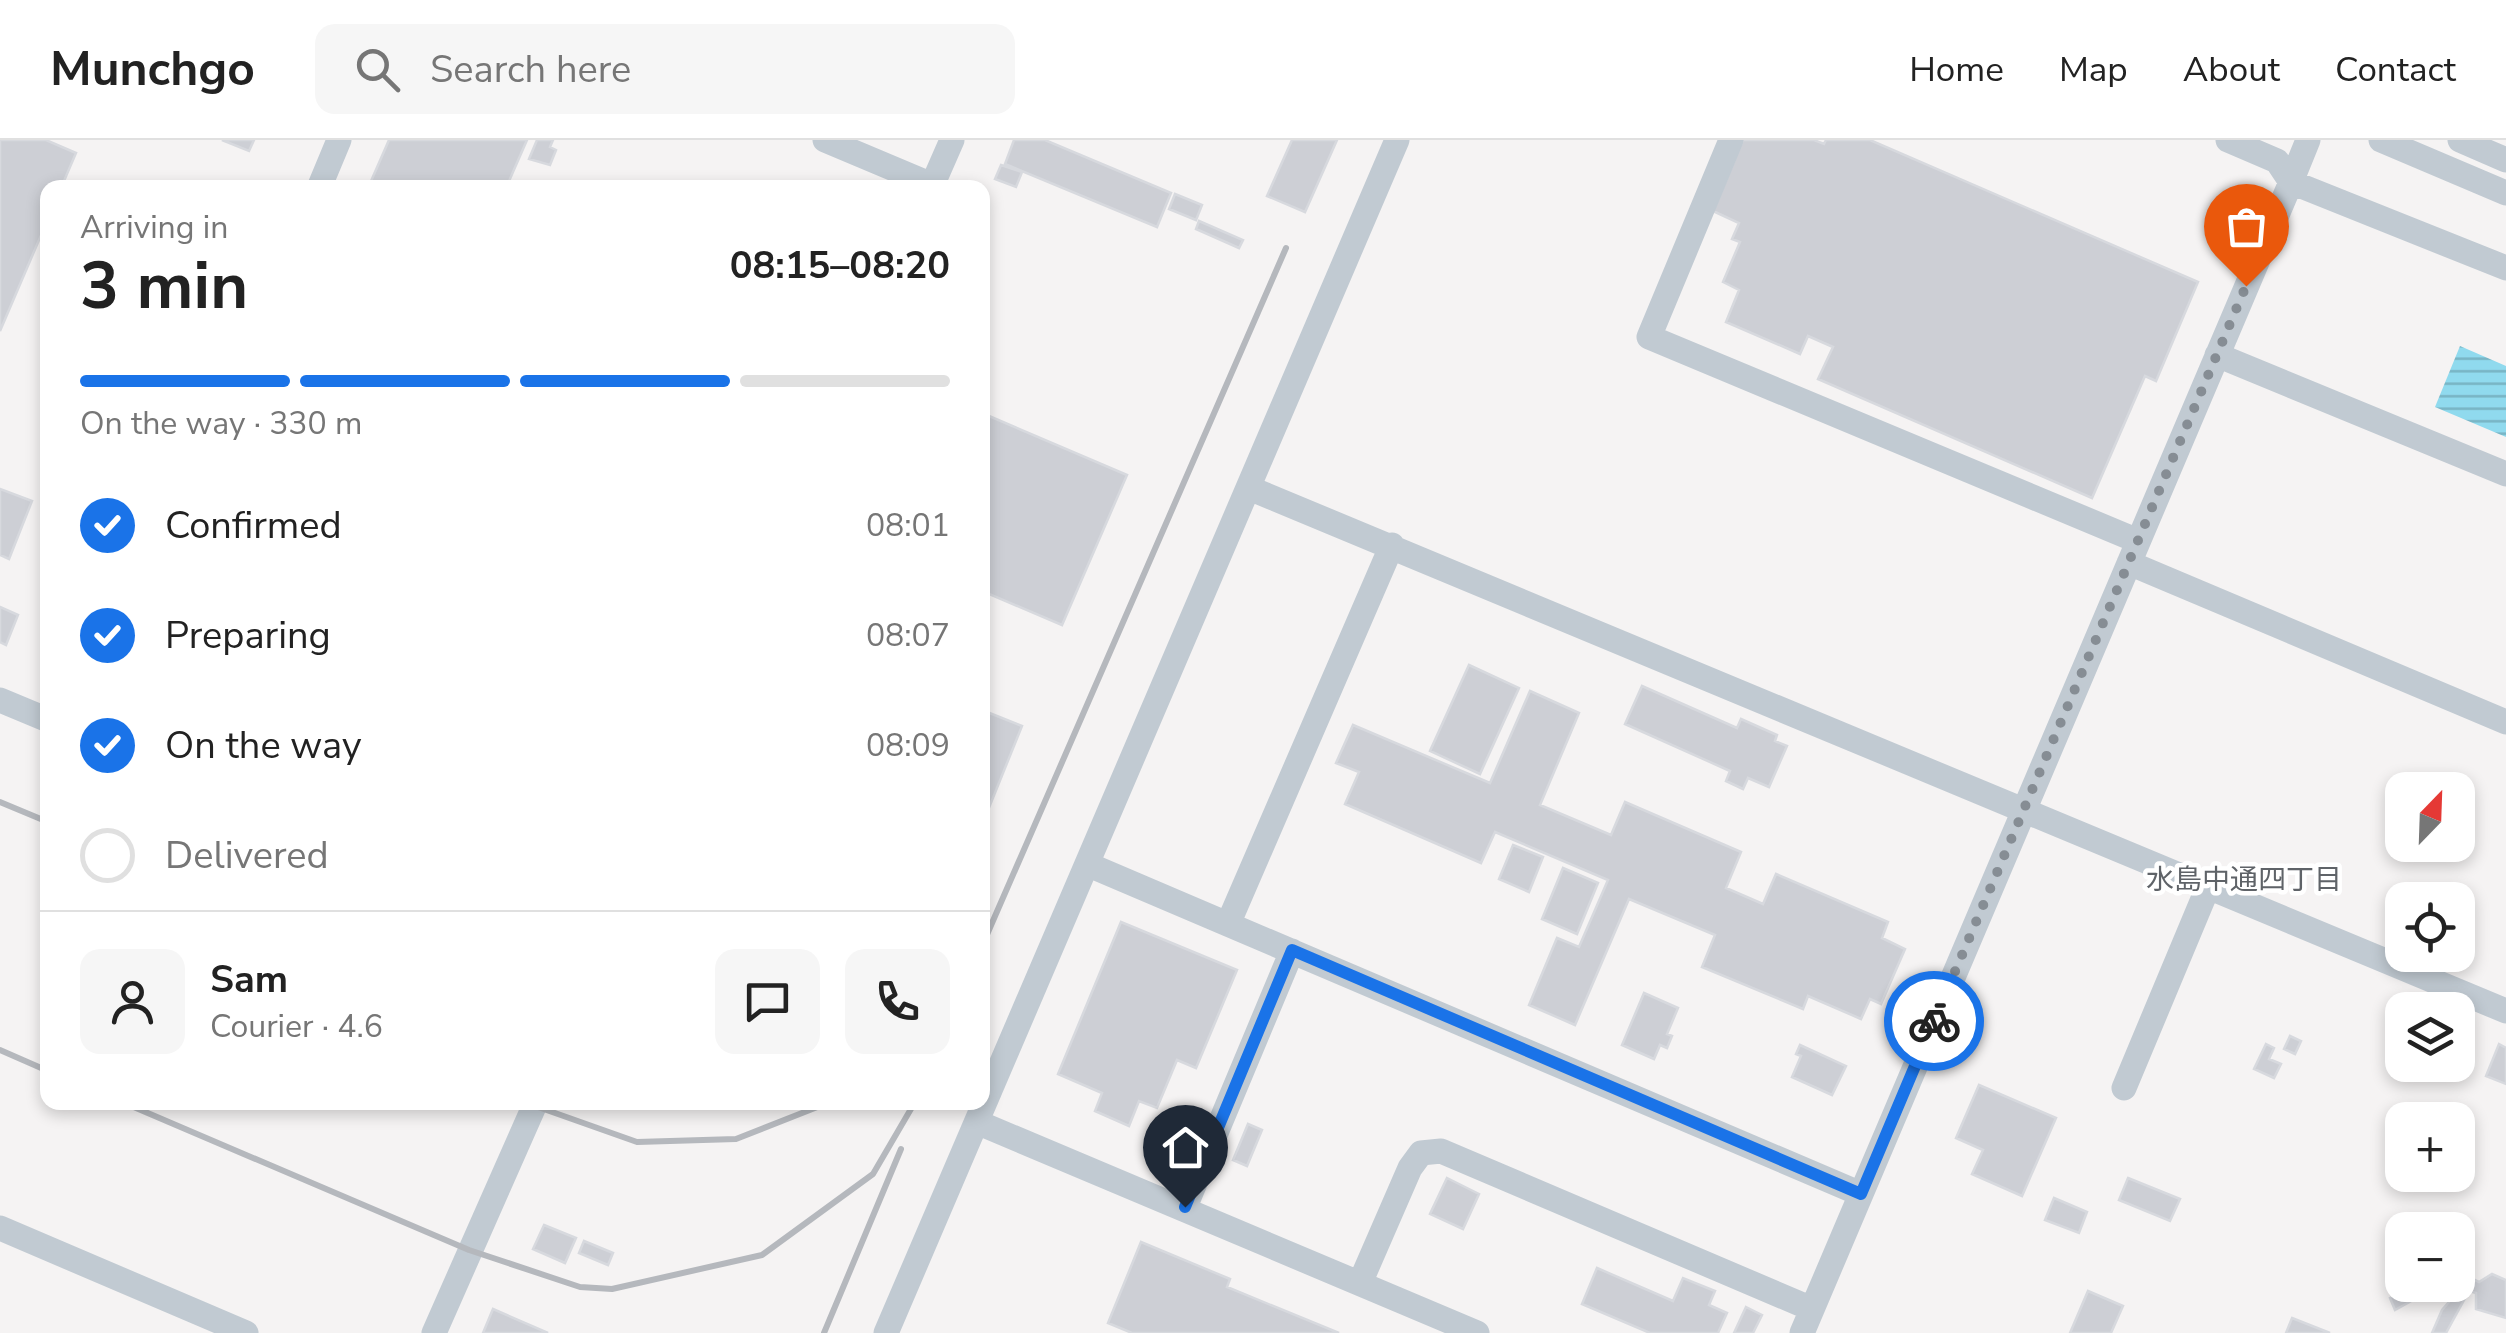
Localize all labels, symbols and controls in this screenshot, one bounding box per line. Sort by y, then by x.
search box [315,24,1015,114]
text: Munchgo [50,36,255,102]
icon: search [350,42,405,97]
text: Search here [430,44,631,95]
text: Home [1909,46,2004,93]
text: Map [2059,46,2128,93]
text: About [2183,46,2280,93]
text: Contact [2335,46,2456,93]
pin [2204,184,2289,287]
icon: bag [2219,199,2274,254]
text: Arriving in [80,206,228,249]
text: 08:15–08:20 [730,240,950,291]
text: 3 min [80,242,248,331]
text: On the way · 330 m [80,402,362,445]
icon: check [80,498,135,553]
text: Confirmed [165,500,342,551]
text: 08:01 [866,504,950,547]
icon: check [80,608,135,663]
text: Preparing [165,610,331,661]
text: 08:07 [866,614,950,657]
icon: check [80,718,135,773]
text: On the way [165,720,361,771]
text: 08:09 [866,724,950,767]
north arrow [2385,772,2475,862]
map controls [2385,772,2475,1302]
text: Delivered [165,830,329,881]
district label: 水島中通四丁目 [2146,861,2342,899]
button: locate [2385,882,2475,972]
button: person [80,949,185,1054]
button: chat [715,949,820,1054]
button: phone [845,949,950,1054]
text: Sam [210,954,288,1005]
courier [1884,971,1984,1071]
button: layers [2385,992,2475,1082]
icon: bike [1907,994,1962,1049]
text: Courier · 4.6 [210,1005,383,1048]
button: + [2385,1102,2475,1192]
pin [1143,1105,1228,1208]
icon: home [1158,1120,1213,1175]
button: − [2385,1212,2475,1302]

